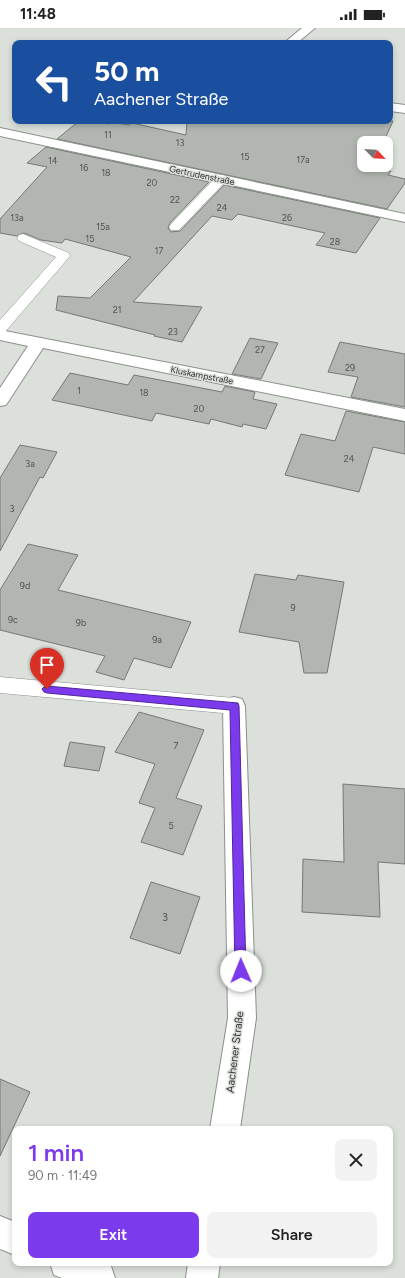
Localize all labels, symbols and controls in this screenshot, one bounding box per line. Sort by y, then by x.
text: 11:48 [20,5,56,23]
text: 50 m [94,54,160,88]
icon: left [28,56,80,108]
text: Aachener Straße [94,88,228,110]
house number: 11 [104,129,112,140]
north arrow [357,136,393,172]
map controls [357,136,393,172]
house number: 13 [176,137,184,148]
house number: 15 [241,151,249,162]
house number: 17a [296,154,310,165]
house number: 14 [48,155,58,166]
house number: 16 [80,162,88,173]
street label: Gertrudenstraße [168,163,236,187]
house number: 18 [101,167,111,178]
house number: 20 [147,177,158,188]
house number: 22 [170,194,180,205]
house number: 24 [217,202,228,213]
house number: 13a [10,212,24,223]
house number: 26 [282,212,292,223]
house number: 15a [96,221,110,232]
house number: 15 [86,233,94,244]
house number: 28 [330,236,341,247]
house number: 17 [155,245,163,256]
house number: 21 [113,304,121,315]
house number: 23 [168,326,178,337]
house number: 27 [255,344,265,355]
house number: 29 [345,362,355,373]
street label: Kluskampstraße [170,364,234,386]
house number: 1 [77,385,81,396]
house number: 18 [139,387,149,398]
house number: 20 [194,403,205,414]
house number: 24 [344,453,355,464]
house number: 3a [25,458,35,469]
house number: 3 [10,503,15,514]
house number: 9d [20,580,30,591]
house number: 9 [290,602,296,613]
house number: 9c [8,614,18,625]
house number: 9b [76,617,86,628]
house number: 9a [152,634,162,645]
pin [30,648,64,689]
icon: arrive [36,654,58,676]
house number: 7 [174,740,179,751]
house number: 5 [168,820,174,831]
house number: 3 [162,911,168,924]
position arrow [220,950,262,992]
street label: Aachener Straße [224,1010,246,1094]
text: 1 min [28,1138,84,1167]
button: close [335,1139,377,1181]
text: 90 m · 11:49 [28,1168,97,1183]
button: Exit [28,1212,199,1258]
button: Share [207,1212,377,1258]

